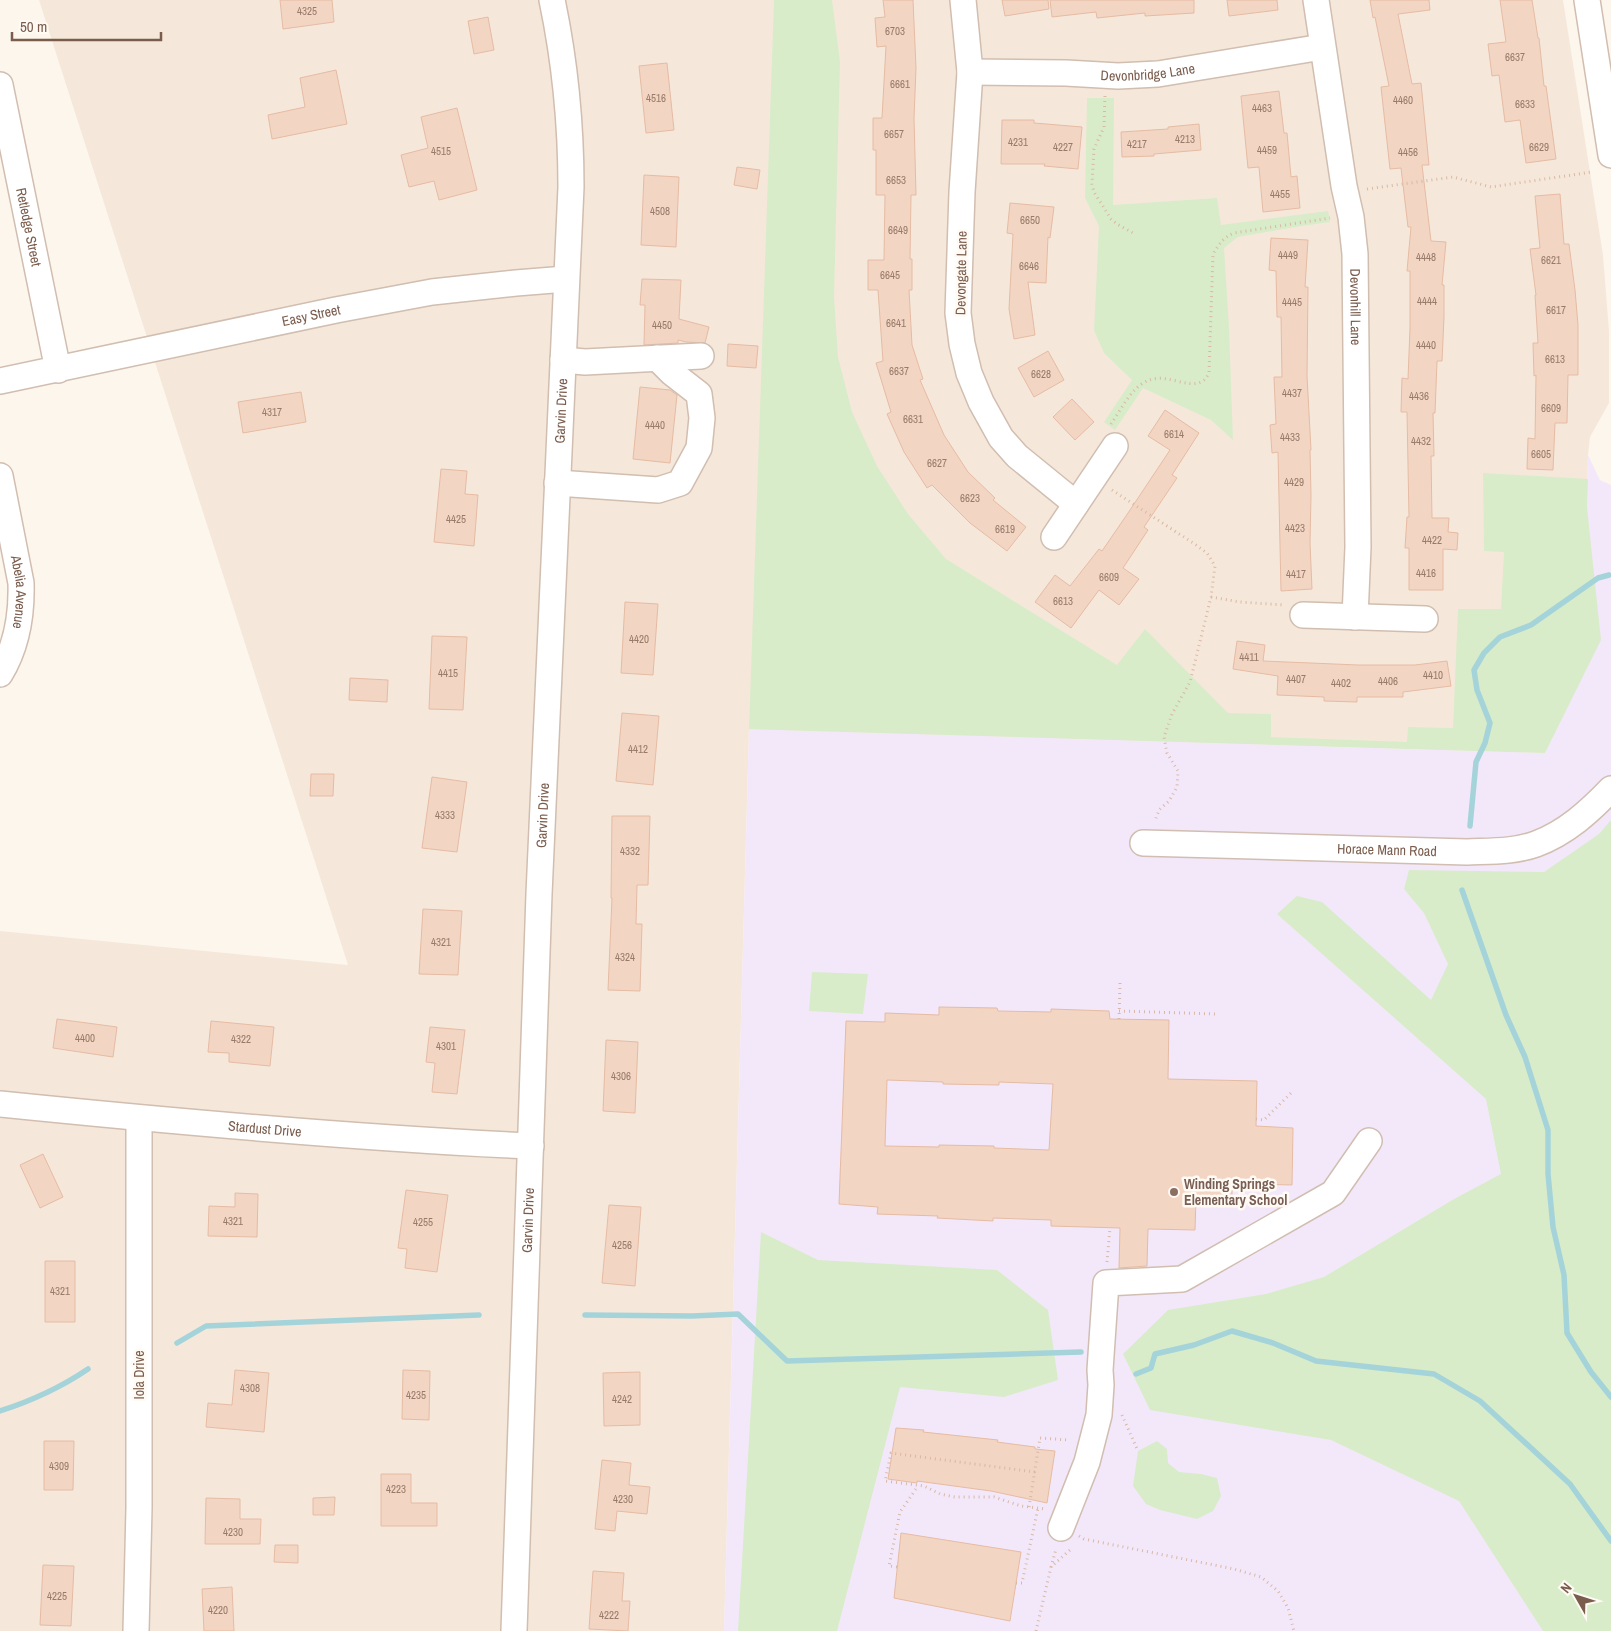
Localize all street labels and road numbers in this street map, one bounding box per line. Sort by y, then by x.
street label: Devonbridge Lane [1100,59,1196,85]
street label: Retledge Street [12,186,46,268]
street label: Devongate Lane [951,231,971,315]
street label: Devonhill Lane [1346,268,1365,345]
street label: Easy Street [280,300,342,330]
street label: Garvin Drive [550,378,571,444]
street label: Abelia Avenue [7,553,30,630]
street label: Garvin Drive [532,783,553,848]
street label: Horace Mann Road [1337,839,1437,860]
street label: Stardust Drive [227,1117,302,1141]
street label: Garvin Drive [518,1187,538,1253]
street label: Iola Drive [130,1350,148,1400]

